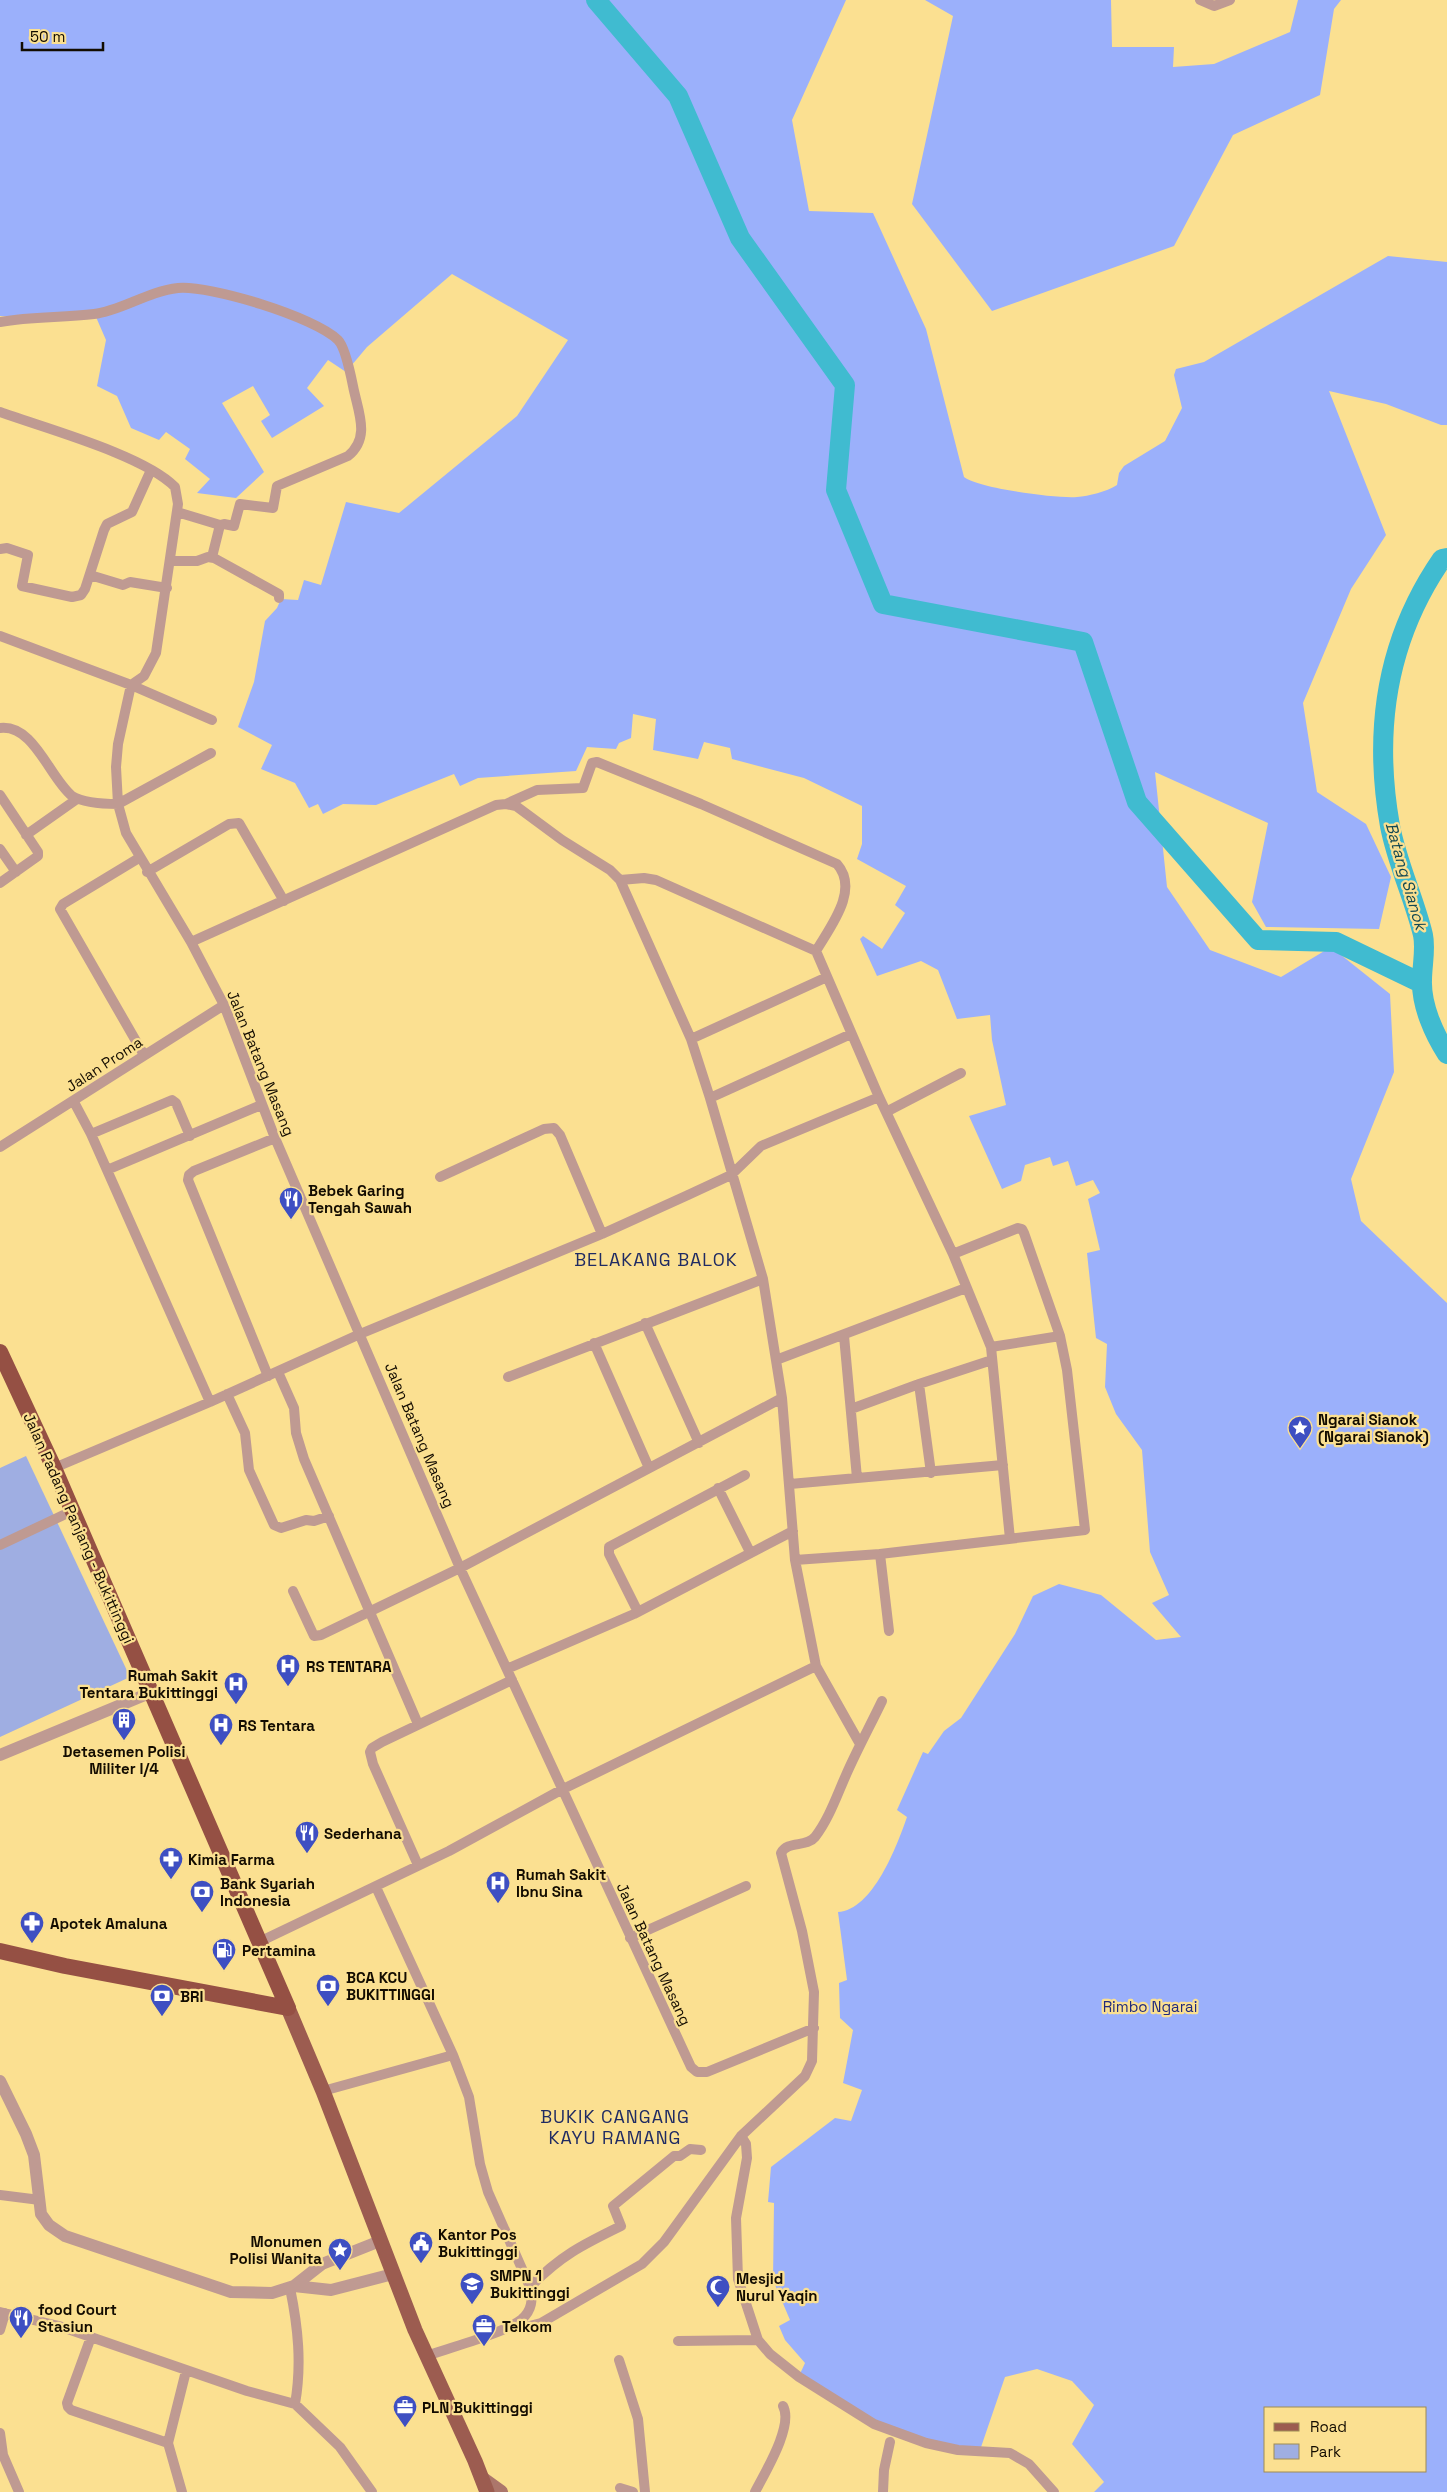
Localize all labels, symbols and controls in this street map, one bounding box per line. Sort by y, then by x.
scale bar [22,20,104,52]
text: 50 m [30,27,65,46]
water label: Batang Sianok [1381,820,1432,935]
street label: Jalan Batang Masang [223,987,299,1139]
street label: Jalan Proma [62,1032,146,1096]
place label: Bebek Garing Tengah Sawah [308,1181,412,1217]
restaurant icon: Bebek Garing Tengah Sawah [278,1186,304,1220]
district label: BELAKANG BALOK [574,1248,738,1271]
street label: Jalan Batang Masang [381,1360,459,1510]
street label: Jalan Padang Panjang - Bukittinggi [19,1410,139,1646]
place label: Ngarai Sianok (Ngarai Sianok) [1318,1410,1429,1446]
place icon: Ngarai Sianok (Ngarai Sianok) [1287,1415,1313,1449]
hospital icon: RS TENTARA [275,1653,301,1687]
place label: RS TENTARA [306,1657,392,1676]
place label: Rumah Sakit Tentara Bukittinggi [79,1666,218,1702]
hospital icon: Rumah Sakit Tentara Bukittinggi [223,1671,249,1705]
building icon: Detasemen Polisi Militer I/4 [111,1707,137,1741]
hospital icon: RS Tentara [208,1712,234,1746]
place label: RS Tentara [238,1716,315,1735]
place label: Detasemen Polisi Militer I/4 [63,1742,185,1778]
restaurant icon: Sederhana [294,1820,320,1854]
place label: Sederhana [324,1824,402,1843]
pharmacy icon: Kimia Farma [158,1846,184,1880]
place label: Kimia Farma [188,1850,275,1869]
place label: Rumah Sakit Ibnu Sina [516,1865,606,1901]
hospital icon: Rumah Sakit Ibnu Sina [485,1870,511,1904]
place label: Bank Syariah Indonesia [220,1874,315,1910]
bank icon: Bank Syariah Indonesia [189,1879,215,1913]
street label: Jalan Batang Masang [613,1879,695,2029]
pharmacy icon: Apotek Amaluna [19,1910,45,1944]
place label: Apotek Amaluna [50,1914,168,1933]
fuel station icon: Pertamina [211,1937,237,1971]
place label: Pertamina [242,1941,316,1960]
place label: BCA KCU BUKITTINGGI [346,1968,435,2004]
bank icon: BCA KCU BUKITTINGGI [315,1973,341,2007]
bank icon: BRI [149,1983,175,2017]
place label: BRI [180,1987,203,2006]
park label: Rimbo Ngarai [1103,1997,1197,2016]
district label: BUKIK CANGANG KAYU RAMANG [540,2105,690,2149]
place label: Kantor Pos Bukittinggi [438,2225,518,2261]
public building icon: Kantor Pos Bukittinggi [408,2230,434,2264]
place label: Monumen Polisi Wanita [230,2232,322,2268]
place icon: Monumen Polisi Wanita [327,2237,353,2271]
place label: SMPN 1 Bukittinggi [490,2266,570,2302]
place label: Mesjid Nurul Yaqin [736,2269,818,2305]
school or university icon: SMPN 1 Bukittinggi [459,2271,485,2305]
mosque icon: Mesjid Nurul Yaqin [705,2274,731,2308]
place label: food Court Stasiun [38,2300,117,2336]
restaurant icon: food Court Stasiun [8,2305,34,2339]
office icon: Telkom [471,2313,497,2347]
place label: Telkom [502,2317,552,2336]
office icon: PLN Bukittinggi [392,2394,418,2428]
place label: PLN Bukittinggi [422,2398,533,2417]
legend [1264,2407,1427,2472]
text: Road [1310,2417,1347,2436]
text: Park [1310,2442,1341,2461]

